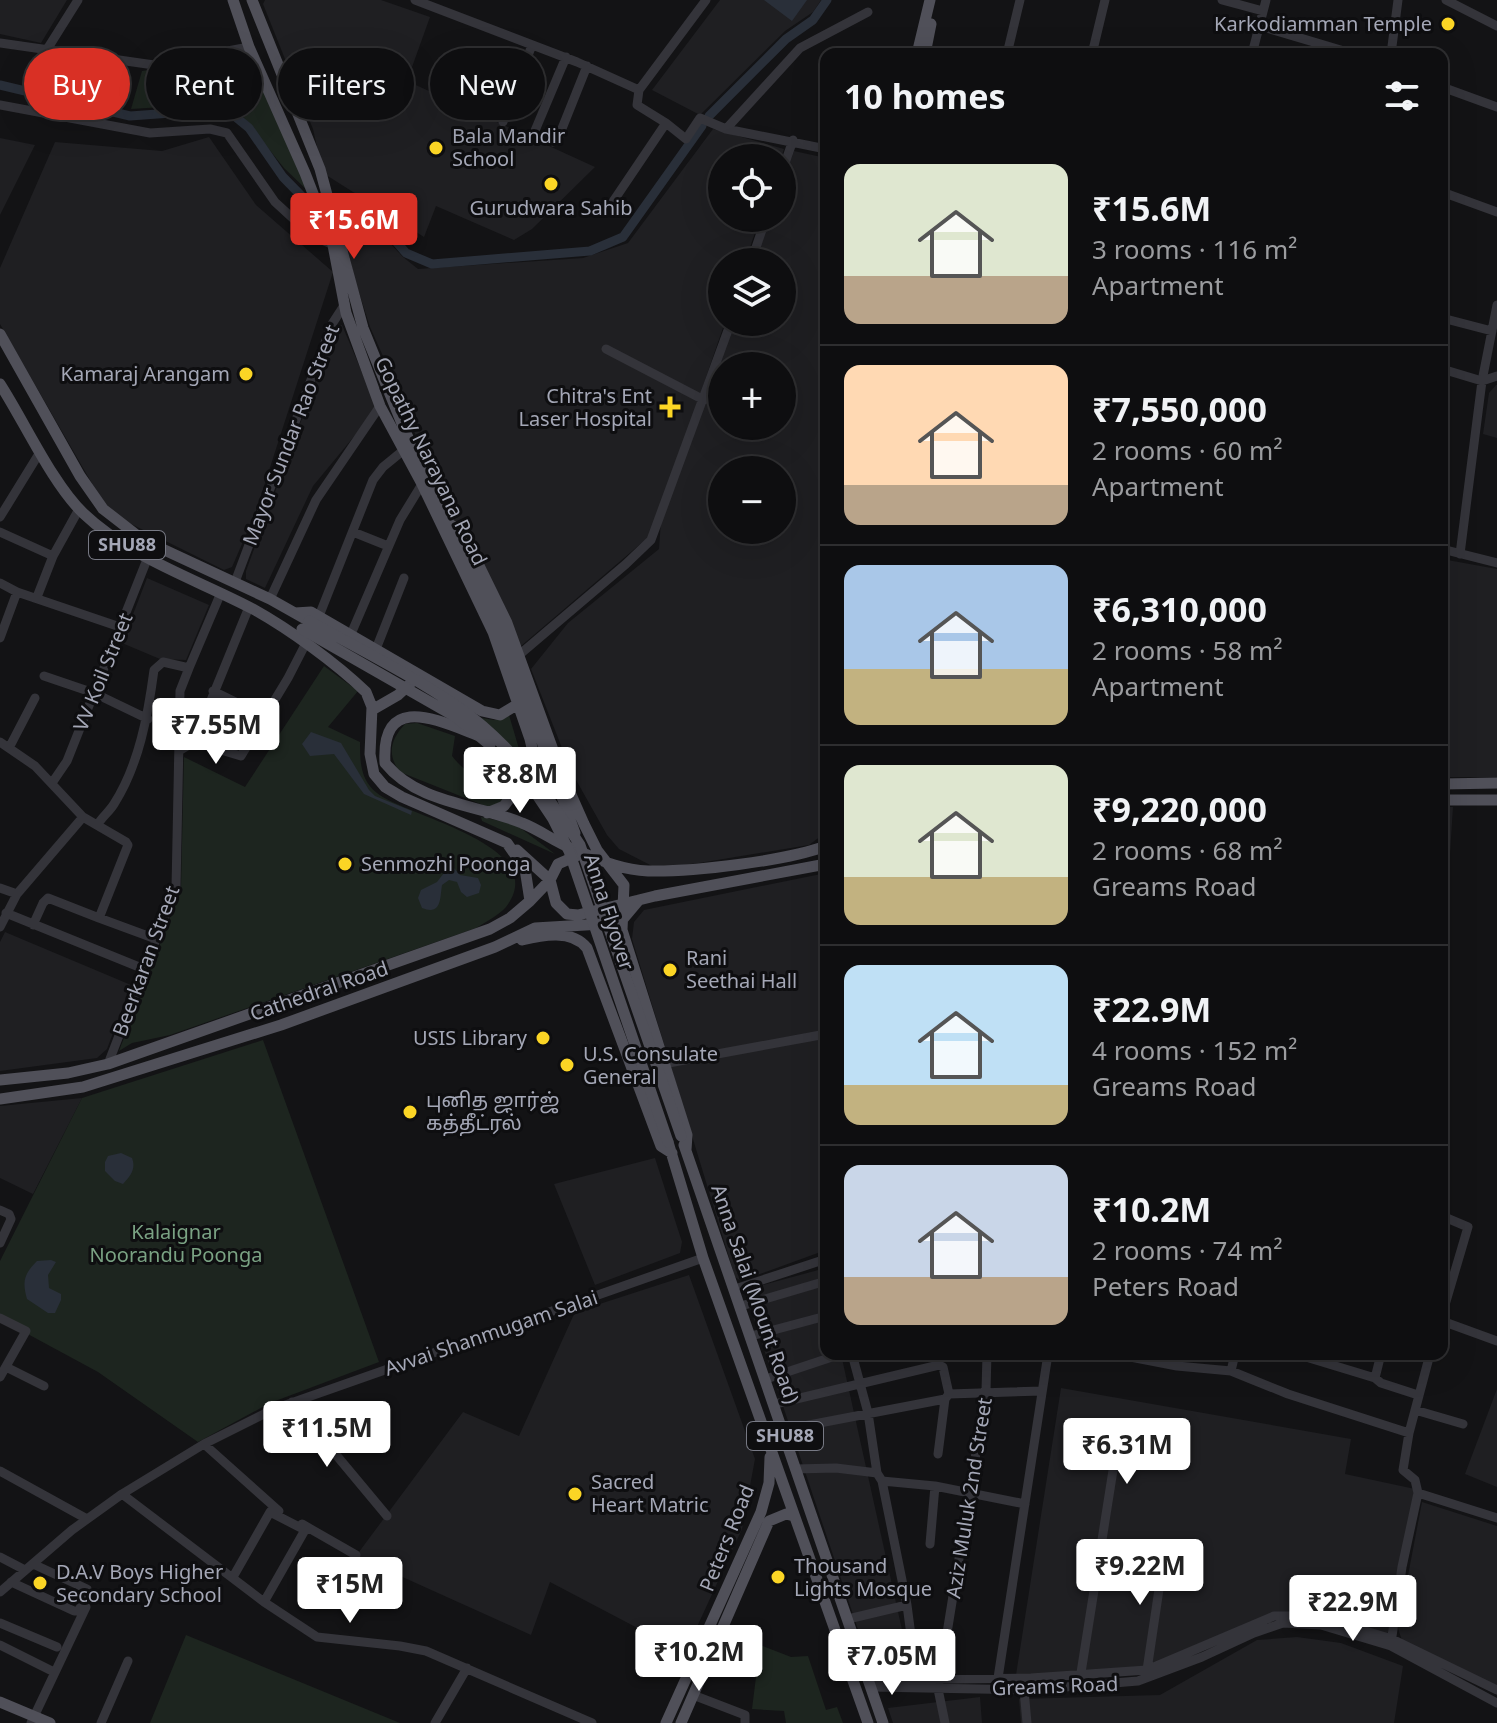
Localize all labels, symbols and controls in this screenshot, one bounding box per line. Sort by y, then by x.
place label: Karkodiamman Temple [1214,10,1432,37]
marker: Karkodiamman Temple [1439,15,1457,33]
chip: Buy [24,48,130,120]
chip: Rent [146,48,262,120]
chip: Filters [278,48,414,120]
chip: New [430,48,545,120]
text: 10 homes [844,73,1006,119]
icon: filters [1380,74,1424,118]
place label: Bala Mandir School [452,122,565,172]
marker: Bala Mandir School [427,139,445,157]
map controls [708,144,796,544]
button: locate [708,144,796,232]
marker: Gurudwara Sahib [542,175,560,193]
text: ₹15.6M [1092,185,1211,231]
pin: ₹15.6M [289,193,419,261]
place label: Gurudwara Sahib [469,194,633,221]
icon: home [908,196,1004,292]
text: ₹15.6M [308,201,400,237]
text: 3 rooms · 116 m² [1092,231,1297,267]
button: layers [708,248,796,336]
text: Apartment [1092,267,1224,303]
street label: Mayor Sundar Rao Street [236,320,345,549]
street label: Gopathy Narayana Road [369,352,494,570]
button: + [708,352,796,440]
place label: Kamaraj Arangam [61,360,230,387]
marker: Kamaraj Arangam [237,365,255,383]
place label: Chitra's Ent Laser Hospital [518,382,652,432]
text: ₹7,550,000 [1092,386,1267,432]
marker: Chitra's Ent Laser Hospital [659,396,681,418]
icon: home [908,397,1004,493]
text: 2 rooms · 60 m² [1092,432,1282,468]
button: − [708,456,796,544]
text: Apartment [1092,468,1224,504]
road number: SHU88 [89,531,165,559]
text: ₹6,310,000 [1092,586,1267,632]
icon: home [908,597,1004,693]
street label: VV Koil Street [67,609,138,735]
text: 2 rooms · 58 m² [1092,632,1282,668]
text: Apartment [1092,668,1224,704]
pin: ₹7.55M [151,698,281,766]
text: ₹7.55M [170,706,262,742]
pin: ₹8.8M [464,747,576,815]
text: ₹8.8M [482,755,558,791]
text: ₹9,220,000 [1092,786,1267,832]
icon: home [908,797,1004,893]
text: 2 rooms · 68 m² [1092,832,1282,868]
place label: Senmozhi Poonga [361,850,531,877]
street label: Anna Flyover [578,850,641,974]
marker: Senmozhi Poonga [336,855,354,873]
text: Greams Road [1092,868,1256,904]
street label: Beerkaran Street [106,882,185,1040]
place label: Rani Seethai Hall [686,944,797,994]
street label: Cathedral Road [246,954,392,1027]
marker: Rani Seethai Hall [661,961,679,979]
text: ₹22.9M [1092,986,1211,1032]
icon: home [908,997,1004,1093]
place label: USIS Library [413,1024,528,1051]
marker: USIS Library [534,1029,552,1047]
text: 4 rooms · 152 m² [1092,1032,1297,1068]
place label: U.S. Consulate General [583,1040,718,1090]
marker: U.S. Consulate General [558,1056,576,1074]
text: Greams Road [1092,1068,1256,1104]
place label: புனித ஜார்ஜ் கத்தீட்ரல் [426,1086,560,1136]
marker: புனித ஜார்ஜ் கத்தீட்ரல் [401,1103,419,1121]
street label: Anna Salai (Mount Road) [705,1181,806,1407]
text: ₹10.2M [1092,1186,1211,1232]
icon: home [908,1197,1004,1293]
park label: Kalaignar Noorandu Poonga [90,1218,262,1268]
text: 2 rooms · 74 m² [1092,1232,1282,1268]
text: Peters Road [1092,1268,1239,1304]
street label: Avvai Shanmugam Salai [381,1283,601,1382]
street label: Aziz Muluk 2nd Street [939,1396,998,1600]
pin: ₹11.5M [262,1401,392,1469]
text: ₹11.5M [281,1409,373,1445]
pin: ₹6.31M [1062,1418,1192,1486]
road number: SHU88 [747,1422,823,1450]
text: ₹6.31M [1081,1426,1173,1462]
place label: Sacred Heart Matric [591,1468,709,1518]
street label: Peters Road [693,1480,760,1595]
marker: Sacred Heart Matric [566,1485,584,1503]
pin: ₹9.22M [1075,1539,1205,1607]
text: ₹9.22M [1094,1547,1186,1583]
place label: Thousand Lights Mosque [794,1552,932,1602]
pin: ₹15M [303,1557,397,1625]
place label: D.A.V Boys Higher Secondary School [56,1558,223,1608]
text: ₹15M [315,1565,385,1601]
marker: Thousand Lights Mosque [769,1568,787,1586]
marker: D.A.V Boys Higher Secondary School [31,1574,49,1592]
pin: ₹22.9M [1288,1575,1418,1643]
text: ₹22.9M [1307,1583,1399,1619]
pin: ₹10.2M [634,1625,764,1693]
pin: ₹7.05M [827,1629,957,1697]
text: ₹10.2M [653,1633,745,1669]
text: ₹7.05M [846,1637,938,1673]
street label: Greams Road [991,1670,1119,1701]

